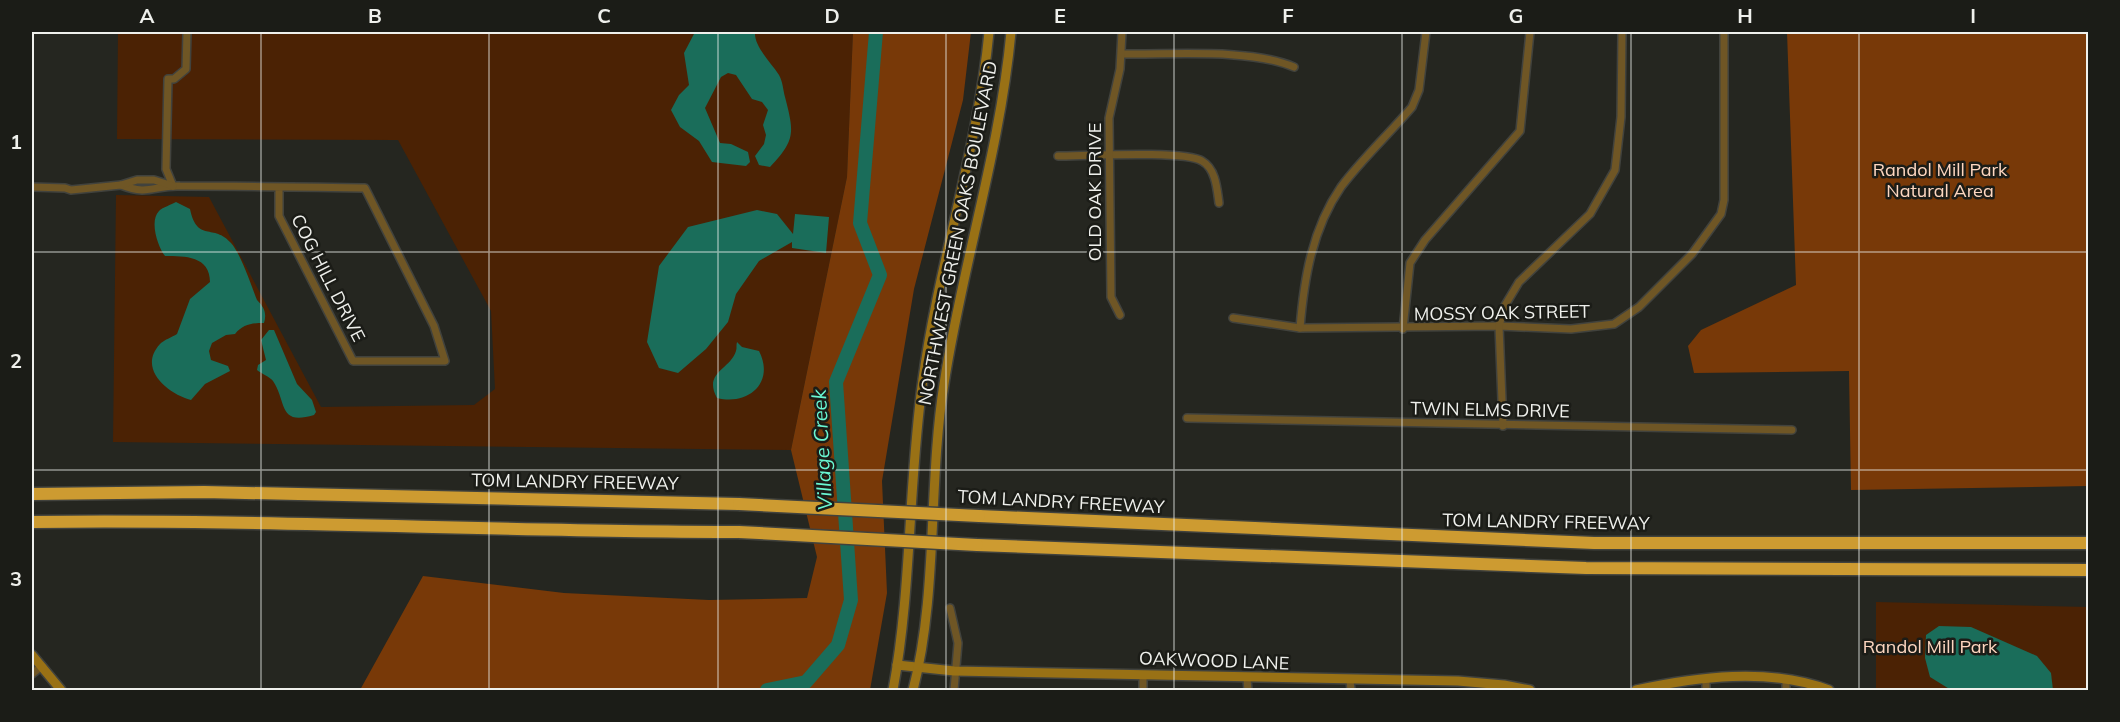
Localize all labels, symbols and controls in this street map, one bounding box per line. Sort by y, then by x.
text: A [140,3,155,28]
text: B [368,3,382,28]
text: C [597,3,611,28]
text: D [824,3,840,28]
text: E [1054,3,1066,28]
text: F [1282,3,1294,28]
text: G [1509,3,1523,28]
text: H [1737,3,1753,28]
text: I [1970,3,1976,28]
street label: NORTHWEST GREEN OAKS BOULEVARD [913,59,1002,407]
street label: OLD OAK DRIVE [1083,123,1106,261]
text: 1 [10,129,22,154]
park label: Randol Mill Park Natural Area [1873,158,2008,202]
street label: COG HILL DRIVE [286,210,371,345]
street label: MOSSY OAK STREET [1414,299,1590,326]
text: 2 [10,348,22,373]
water label: Village Creek [806,388,837,511]
street label: TWIN ELMS DRIVE [1410,397,1570,422]
street label: TOM LANDRY FREEWAY [471,468,680,495]
street label: TOM LANDRY FREEWAY [957,485,1166,518]
street label: TOM LANDRY FREEWAY [1442,508,1651,535]
text: 3 [10,566,22,591]
park label: Randol Mill Park [1863,635,1998,658]
street label: OAKWOOD LANE [1138,646,1290,675]

